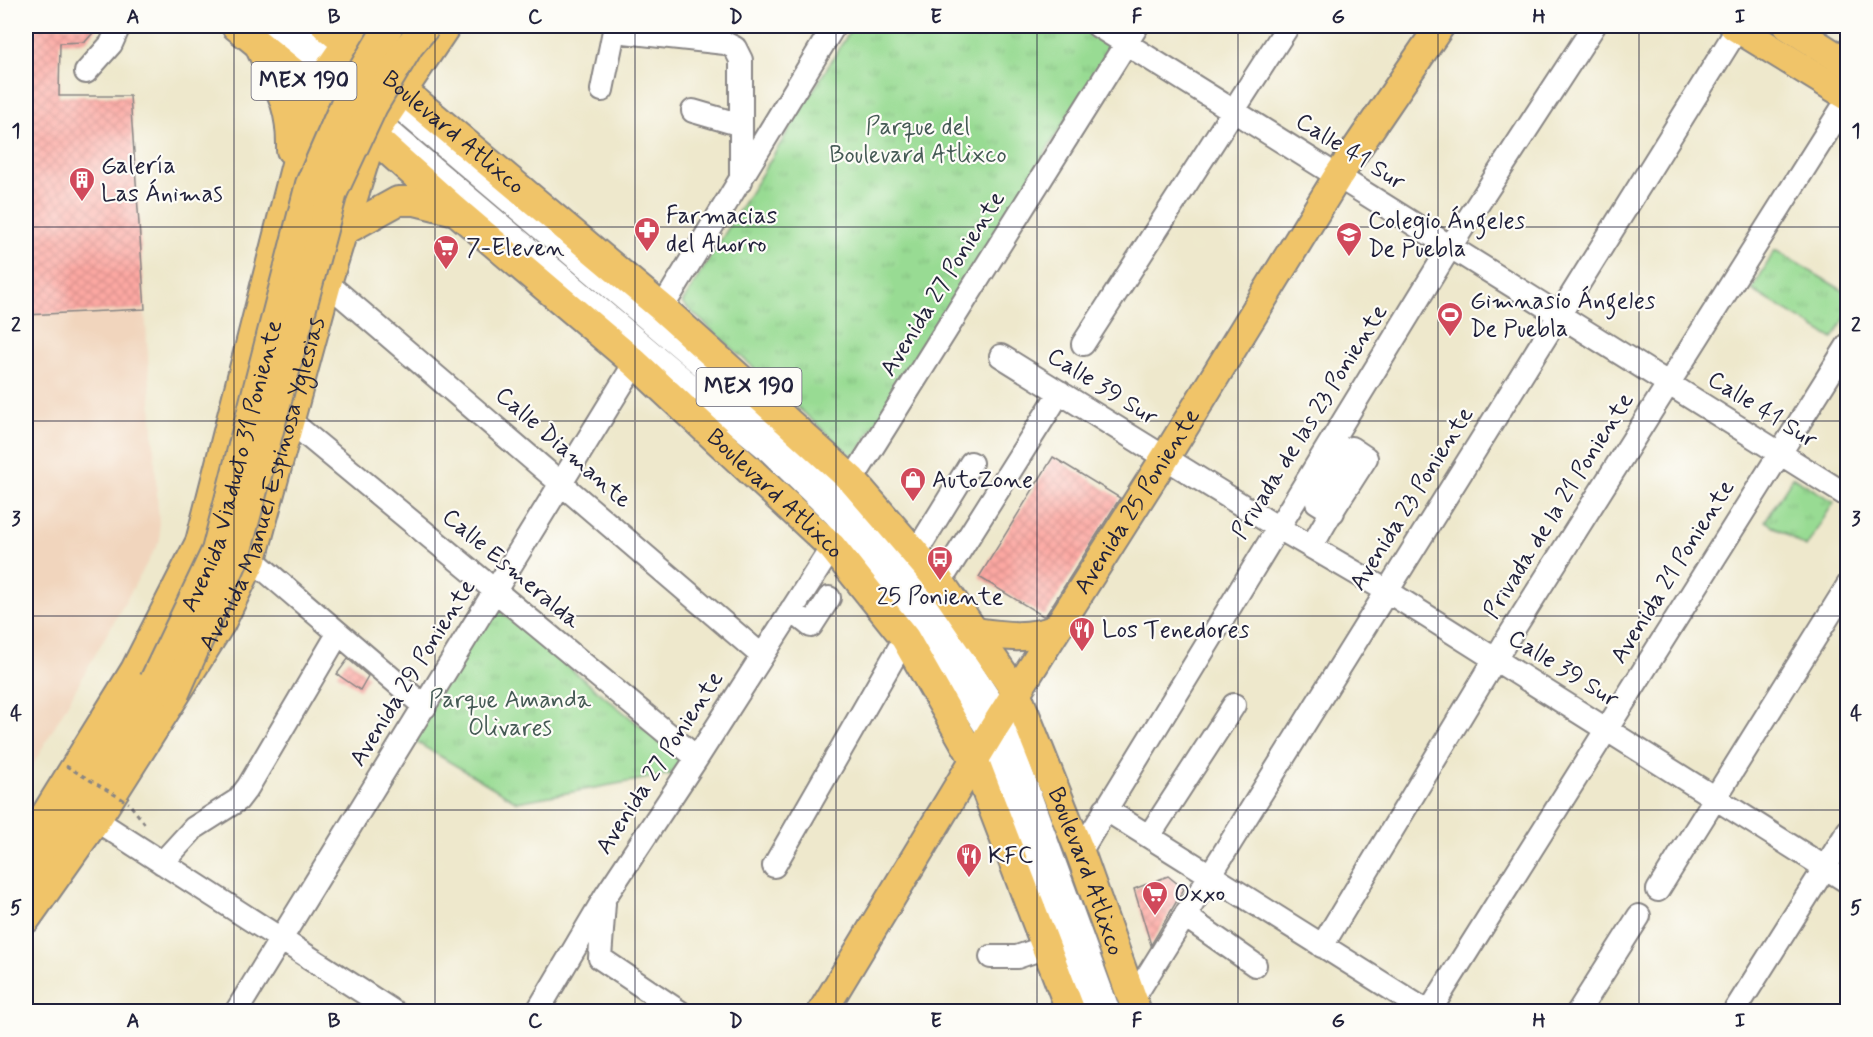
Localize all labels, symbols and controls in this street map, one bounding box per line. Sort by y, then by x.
text: A [126,4,140,31]
text: B [328,4,341,31]
text: C [528,4,543,31]
text: D [729,4,743,31]
text: E [930,4,942,31]
text: F [1132,4,1143,31]
text: G [1331,4,1345,31]
text: H [1532,4,1546,31]
text: I [1735,4,1745,31]
road number: MEX 190 [252,62,356,100]
street label: Boulevard Atlixco [375,64,531,202]
street label: Calle 41 Sur [1289,106,1411,198]
park label: Parque del Boulevard Atlixco [829,112,1007,171]
text: 1 [12,118,20,145]
text: 1 [1852,118,1860,145]
place label: Galería Las Ánimas [101,151,223,210]
building icon: Galería Las Ánimas [67,165,97,203]
street label: Avenida 27 Poniente [873,185,1013,383]
place label: Farmacias del Ahorro [666,201,777,260]
place label: Colegio Ángeles De Puebla [1368,205,1526,265]
pharmacy icon: Farmacias del Ahorro [632,215,662,253]
school or university icon: Colegio Ángeles De Puebla [1334,220,1364,258]
supermarket icon: 7-Eleven [431,233,461,271]
place label: 7-Eleven [466,233,565,264]
place label: Gimnasio Ángeles De Puebla [1470,285,1656,345]
street label: Privada de las 23 Poniente [1225,299,1395,545]
sports icon: Gimnasio Ángeles De Puebla [1435,300,1465,338]
text: 2 [11,312,21,339]
text: 2 [1851,312,1861,339]
street label: Avenida Manuel Espinosa Yglesias [192,314,333,657]
street label: Avenida Viaducto 31 Poniente [174,317,290,617]
street label: Calle 39 Sur [1041,341,1163,433]
street label: Calle 41 Sur [1701,364,1823,456]
road number: MEX 190 [696,368,801,406]
street label: Calle Diamante [488,380,638,516]
street label: Privada de la 21 Poniente [1477,387,1641,625]
street label: Avenida 23 Poniente [1343,401,1481,597]
street label: Avenida 25 Poniente [1067,403,1207,600]
street label: Boulevard Atlixco [700,422,851,565]
shop icon: AutoZone [898,465,928,503]
place label: AutoZone [932,465,1033,496]
street label: Avenida 21 Poniente [1604,474,1742,670]
street label: Calle Esmeralda [435,502,587,636]
text: 3 [11,506,21,533]
text: 3 [1851,506,1861,533]
bus stop icon: 25 Poniente [925,544,955,582]
street label: Avenida 29 Poniente [343,573,483,772]
place label: 25 Poniente [877,582,1004,613]
restaurant icon: Los Tenedores [1067,615,1097,653]
place label: Los Tenedores [1102,615,1250,646]
street label: Calle 39 Sur [1502,623,1624,715]
street label: Avenida 27 Poniente [589,665,731,861]
park label: Parque Amanda Olivares [429,685,592,744]
text: 4 [10,701,22,728]
text: 4 [1850,701,1862,728]
street label: Boulevard Atlixco [1040,783,1131,960]
restaurant icon: KFC [954,841,984,879]
place label: KFC [988,841,1033,872]
supermarket icon: Oxxo [1140,879,1170,917]
place label: Oxxo [1174,879,1225,910]
text: 5 [10,895,22,922]
text: 5 [1850,895,1862,922]
text: A [126,1008,140,1035]
text: B [328,1008,341,1035]
text: C [528,1008,543,1035]
text: D [729,1008,743,1035]
text: E [930,1008,942,1035]
text: F [1132,1008,1143,1035]
text: G [1331,1008,1345,1035]
text: H [1532,1008,1546,1035]
text: I [1735,1008,1745,1035]

